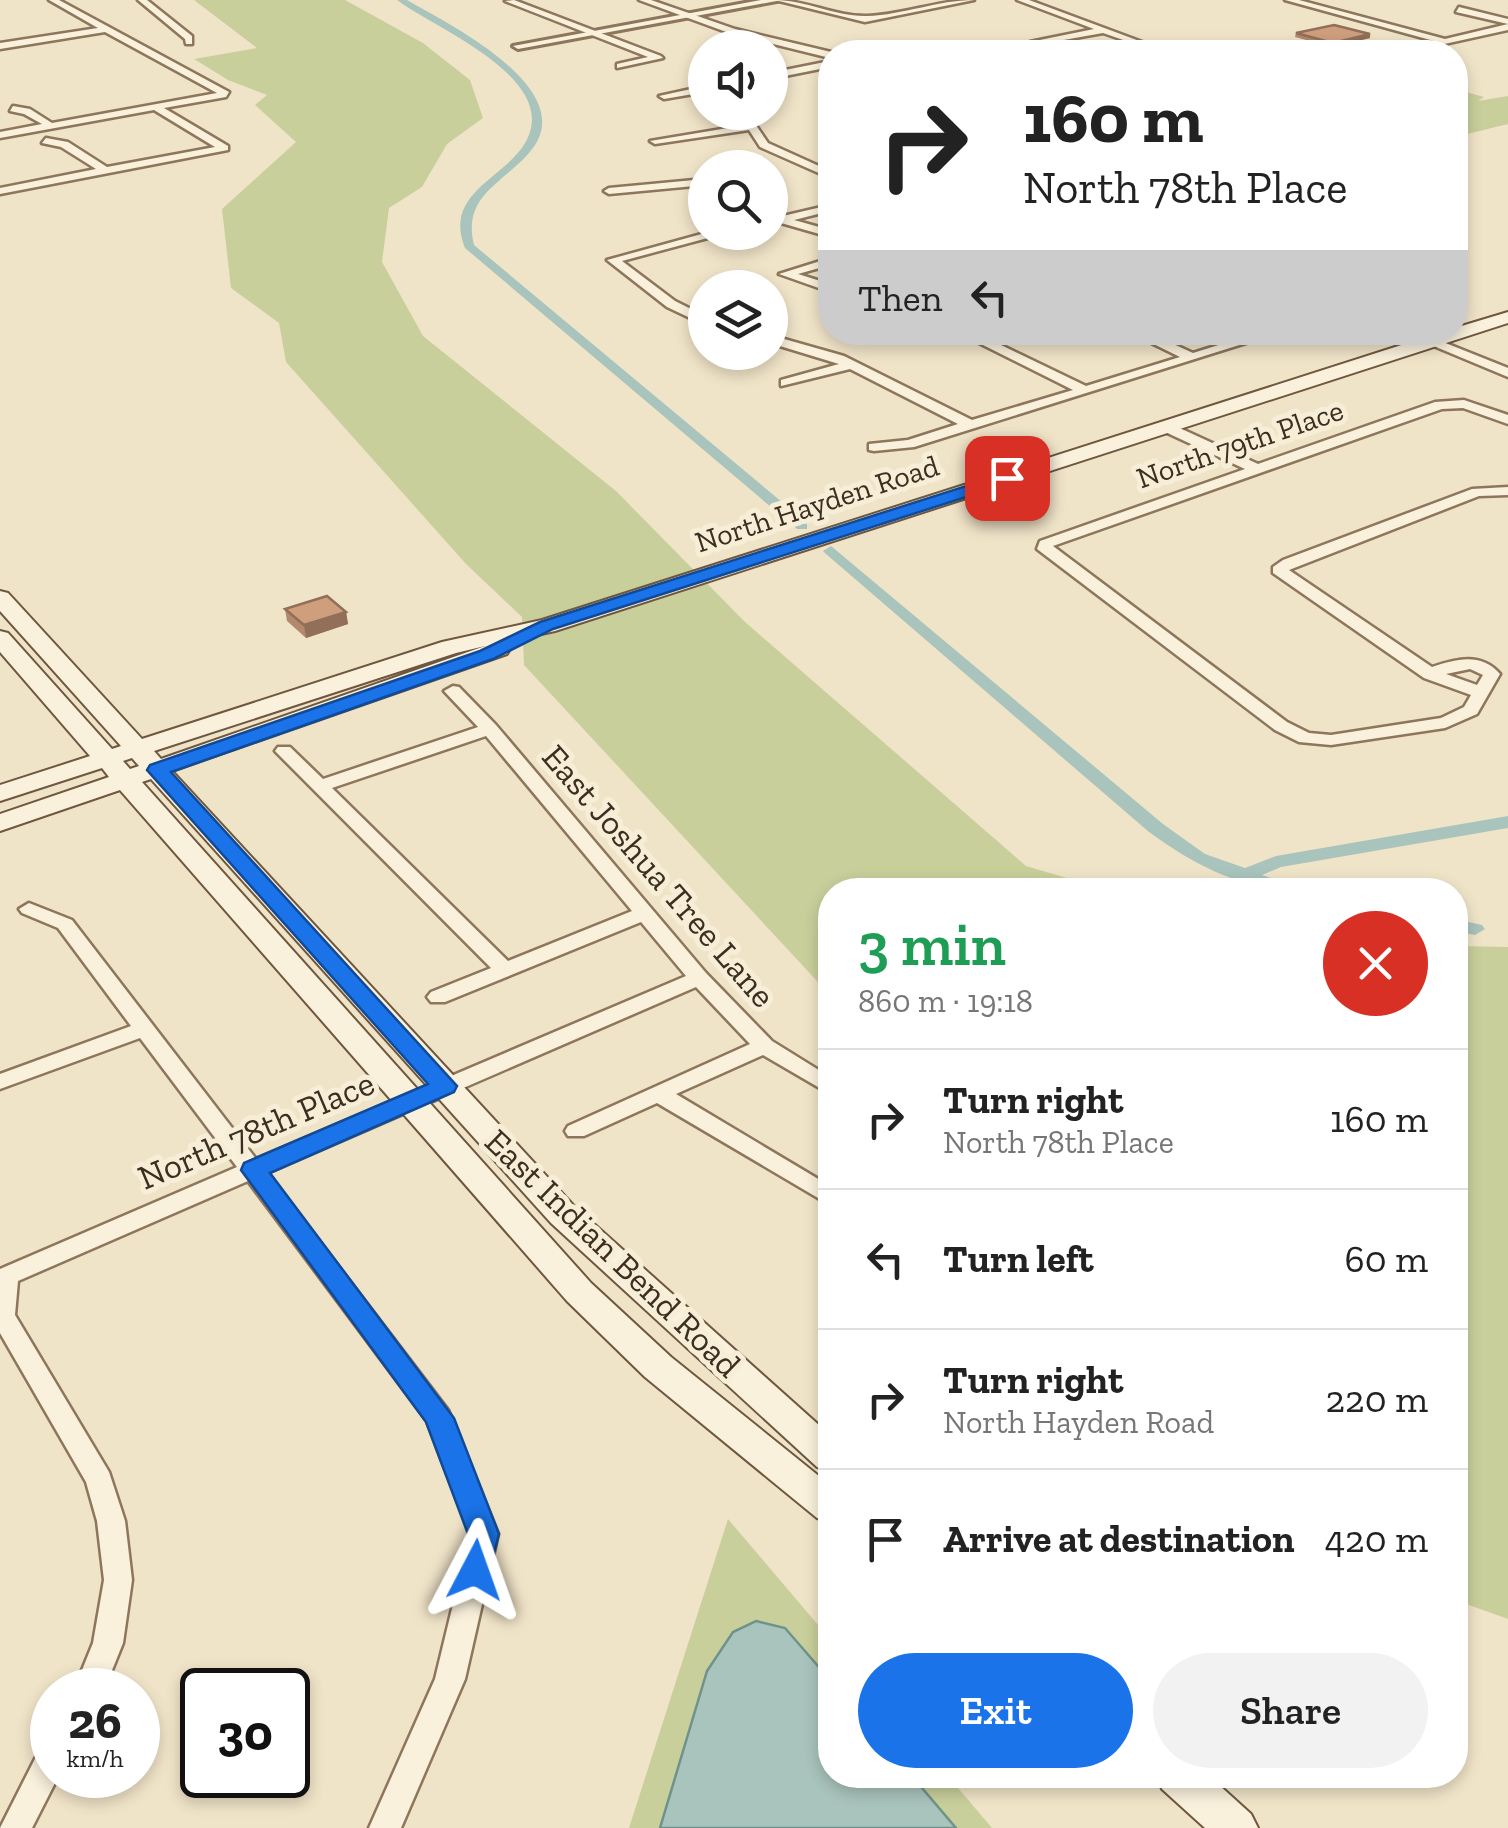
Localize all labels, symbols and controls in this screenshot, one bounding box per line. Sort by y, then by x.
map controls [688,30,788,370]
button: sound [688,30,788,130]
text: 160 m [1023,76,1204,160]
icon: right [858,80,988,210]
button: search [688,150,788,250]
text: North 78th Place [1023,161,1347,215]
button: layers [688,270,788,370]
icon: left [962,270,1017,325]
text: Then [858,275,942,321]
street label: North 79th Place [1132,392,1348,496]
pin [965,436,1050,521]
street label: North Hayden Road [691,447,944,560]
icon: arrive [980,451,1035,506]
street label: East Joshua Tree Lane [534,736,784,1016]
text: 3 min [858,908,1006,980]
button: close [1323,911,1428,1016]
text: 860 m · 19:18 [858,982,1033,1020]
street label: North 78th Place [132,1061,380,1199]
text: Turn right [943,1077,1123,1123]
icon: right [858,1092,913,1147]
text: 160 m [1330,1096,1428,1142]
street label: East Indian Bend Road [476,1120,750,1386]
text: North 78th Place [943,1123,1174,1161]
icon: left [858,1232,913,1287]
text: Turn left [943,1236,1094,1282]
text: 60 m [1345,1236,1428,1282]
text: Turn right [943,1357,1123,1403]
icon: right [858,1372,913,1427]
text: 220 m [1326,1376,1428,1422]
text: North Hayden Road [943,1403,1214,1441]
icon: arrive [858,1512,913,1567]
text: Arrive at destination [943,1516,1294,1562]
text: 420 m [1325,1516,1428,1562]
position arrow [423,1518,527,1622]
button: Exit [858,1653,1133,1768]
button: Share [1153,1653,1428,1768]
speed limit sign: 30 [180,1668,310,1798]
text: 26 [68,1691,122,1751]
text: km/h [66,1743,124,1773]

